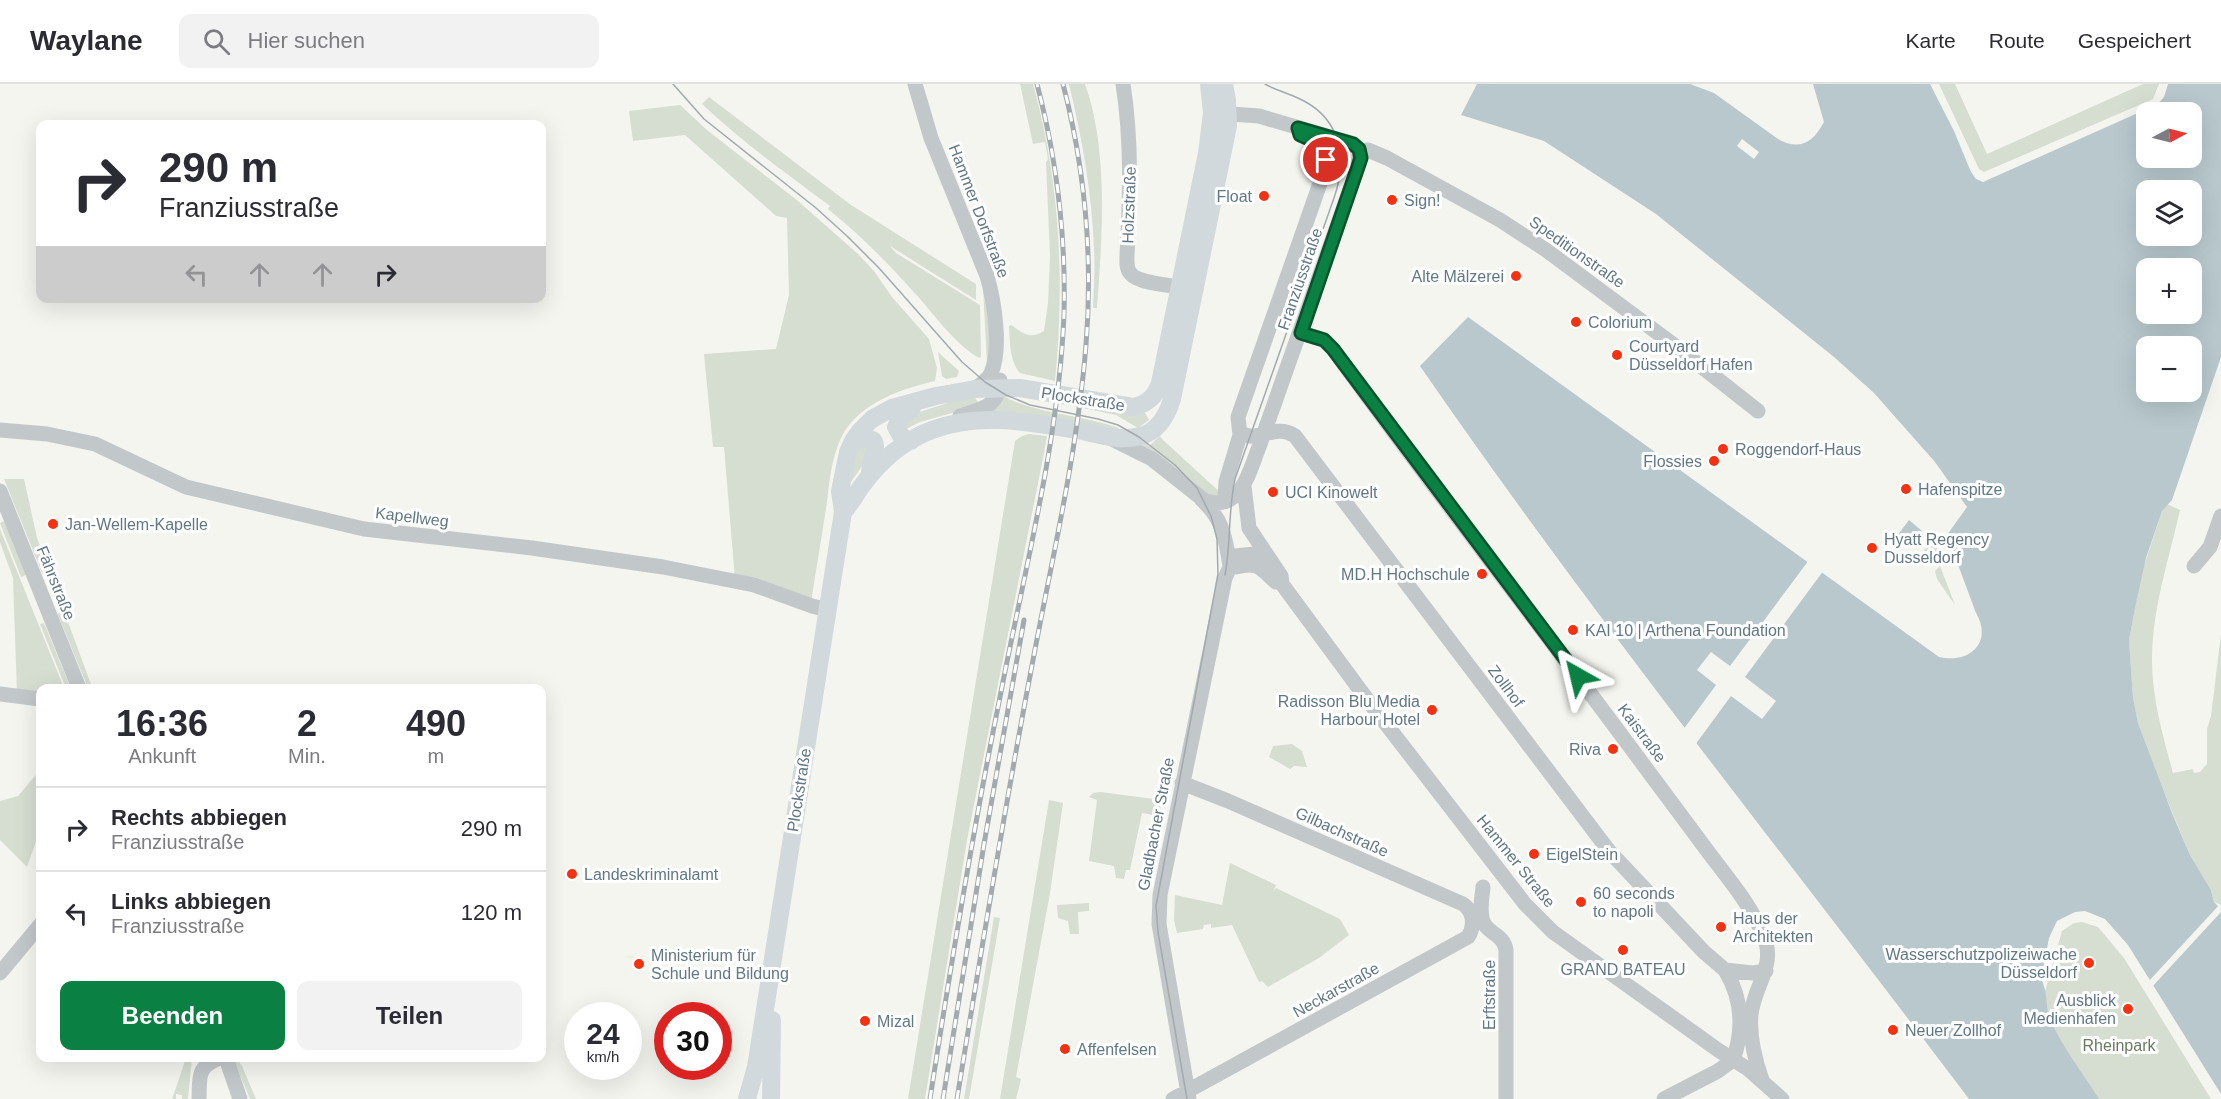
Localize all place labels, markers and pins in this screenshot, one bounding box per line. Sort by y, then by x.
pin [1300,134,1351,185]
place label: Float [1216,188,1253,205]
marker: Float [1257,189,1271,203]
place label: Sign! [1404,192,1440,209]
marker: Sign! [1385,193,1399,207]
place label: Alte Mälzerei [1412,268,1504,285]
marker: Alte Mälzerei [1509,269,1523,283]
place label: Colorium [1588,314,1652,331]
marker: Colorium [1569,315,1583,329]
place label: Courtyard Düsseldorf Hafen [1629,338,1753,373]
marker: Courtyard Düsseldorf Hafen [1610,348,1624,362]
place label: Roggendorf-Haus [1735,441,1861,458]
marker: Roggendorf-Haus [1716,442,1730,456]
place label: Flossies [1643,453,1702,470]
marker: Flossies [1707,454,1721,468]
place label: Hafenspitze [1918,481,2003,498]
marker: Hafenspitze [1899,482,1913,496]
place label: UCI Kinowelt [1285,484,1378,501]
marker: UCI Kinowelt [1266,485,1280,499]
place label: Jan-Wellem-Kapelle [65,516,208,533]
marker: Jan-Wellem-Kapelle [46,517,60,531]
place label: Hyatt Regency Dusseldorf [1884,531,1989,566]
marker: Hyatt Regency Dusseldorf [1865,541,1879,555]
place label: MD.H Hochschule [1341,566,1470,583]
marker: MD.H Hochschule [1475,567,1489,581]
place label: KAI 10 | Arthena Foundation [1585,622,1786,639]
marker: KAI 10 | Arthena Foundation [1566,623,1580,637]
place label: Radisson Blu Media Harbour Hotel [1278,693,1420,728]
marker: Radisson Blu Media Harbour Hotel [1425,703,1439,717]
place label: Riva [1569,741,1601,758]
marker: Riva [1606,742,1620,756]
place label: EigelStein [1546,846,1618,863]
marker: EigelStein [1527,847,1541,861]
place label: Landeskriminalamt [584,866,719,883]
marker: Landeskriminalamt [565,867,579,881]
place label: 60 seconds to napoli [1593,885,1675,920]
marker: 60 seconds to napoli [1574,895,1588,909]
place label: Haus der Architekten [1733,910,1813,945]
marker: Haus der Architekten [1714,920,1728,934]
marker: GRAND BATEAU [1616,943,1630,957]
place label: Wasserschutzpolizeiwache Düsseldorf [1886,946,2078,981]
place label: Ministerium für Schule und Bildung [651,947,789,982]
marker: Wasserschutzpolizeiwache Düsseldorf [2082,956,2096,970]
marker: Ministerium für Schule und Bildung [632,957,646,971]
place label: GRAND BATEAU [1560,961,1686,978]
place label: Ausblick Medienhafen [2023,992,2117,1027]
marker: Ausblick Medienhafen [2121,1002,2135,1016]
place label: Mizal [877,1013,914,1030]
marker: Mizal [858,1014,872,1028]
place label: Neuer Zollhof [1905,1022,2002,1039]
marker: Neuer Zollhof [1886,1023,1900,1037]
place label: Affenfelsen [1077,1041,1157,1058]
marker: Affenfelsen [1058,1042,1072,1056]

